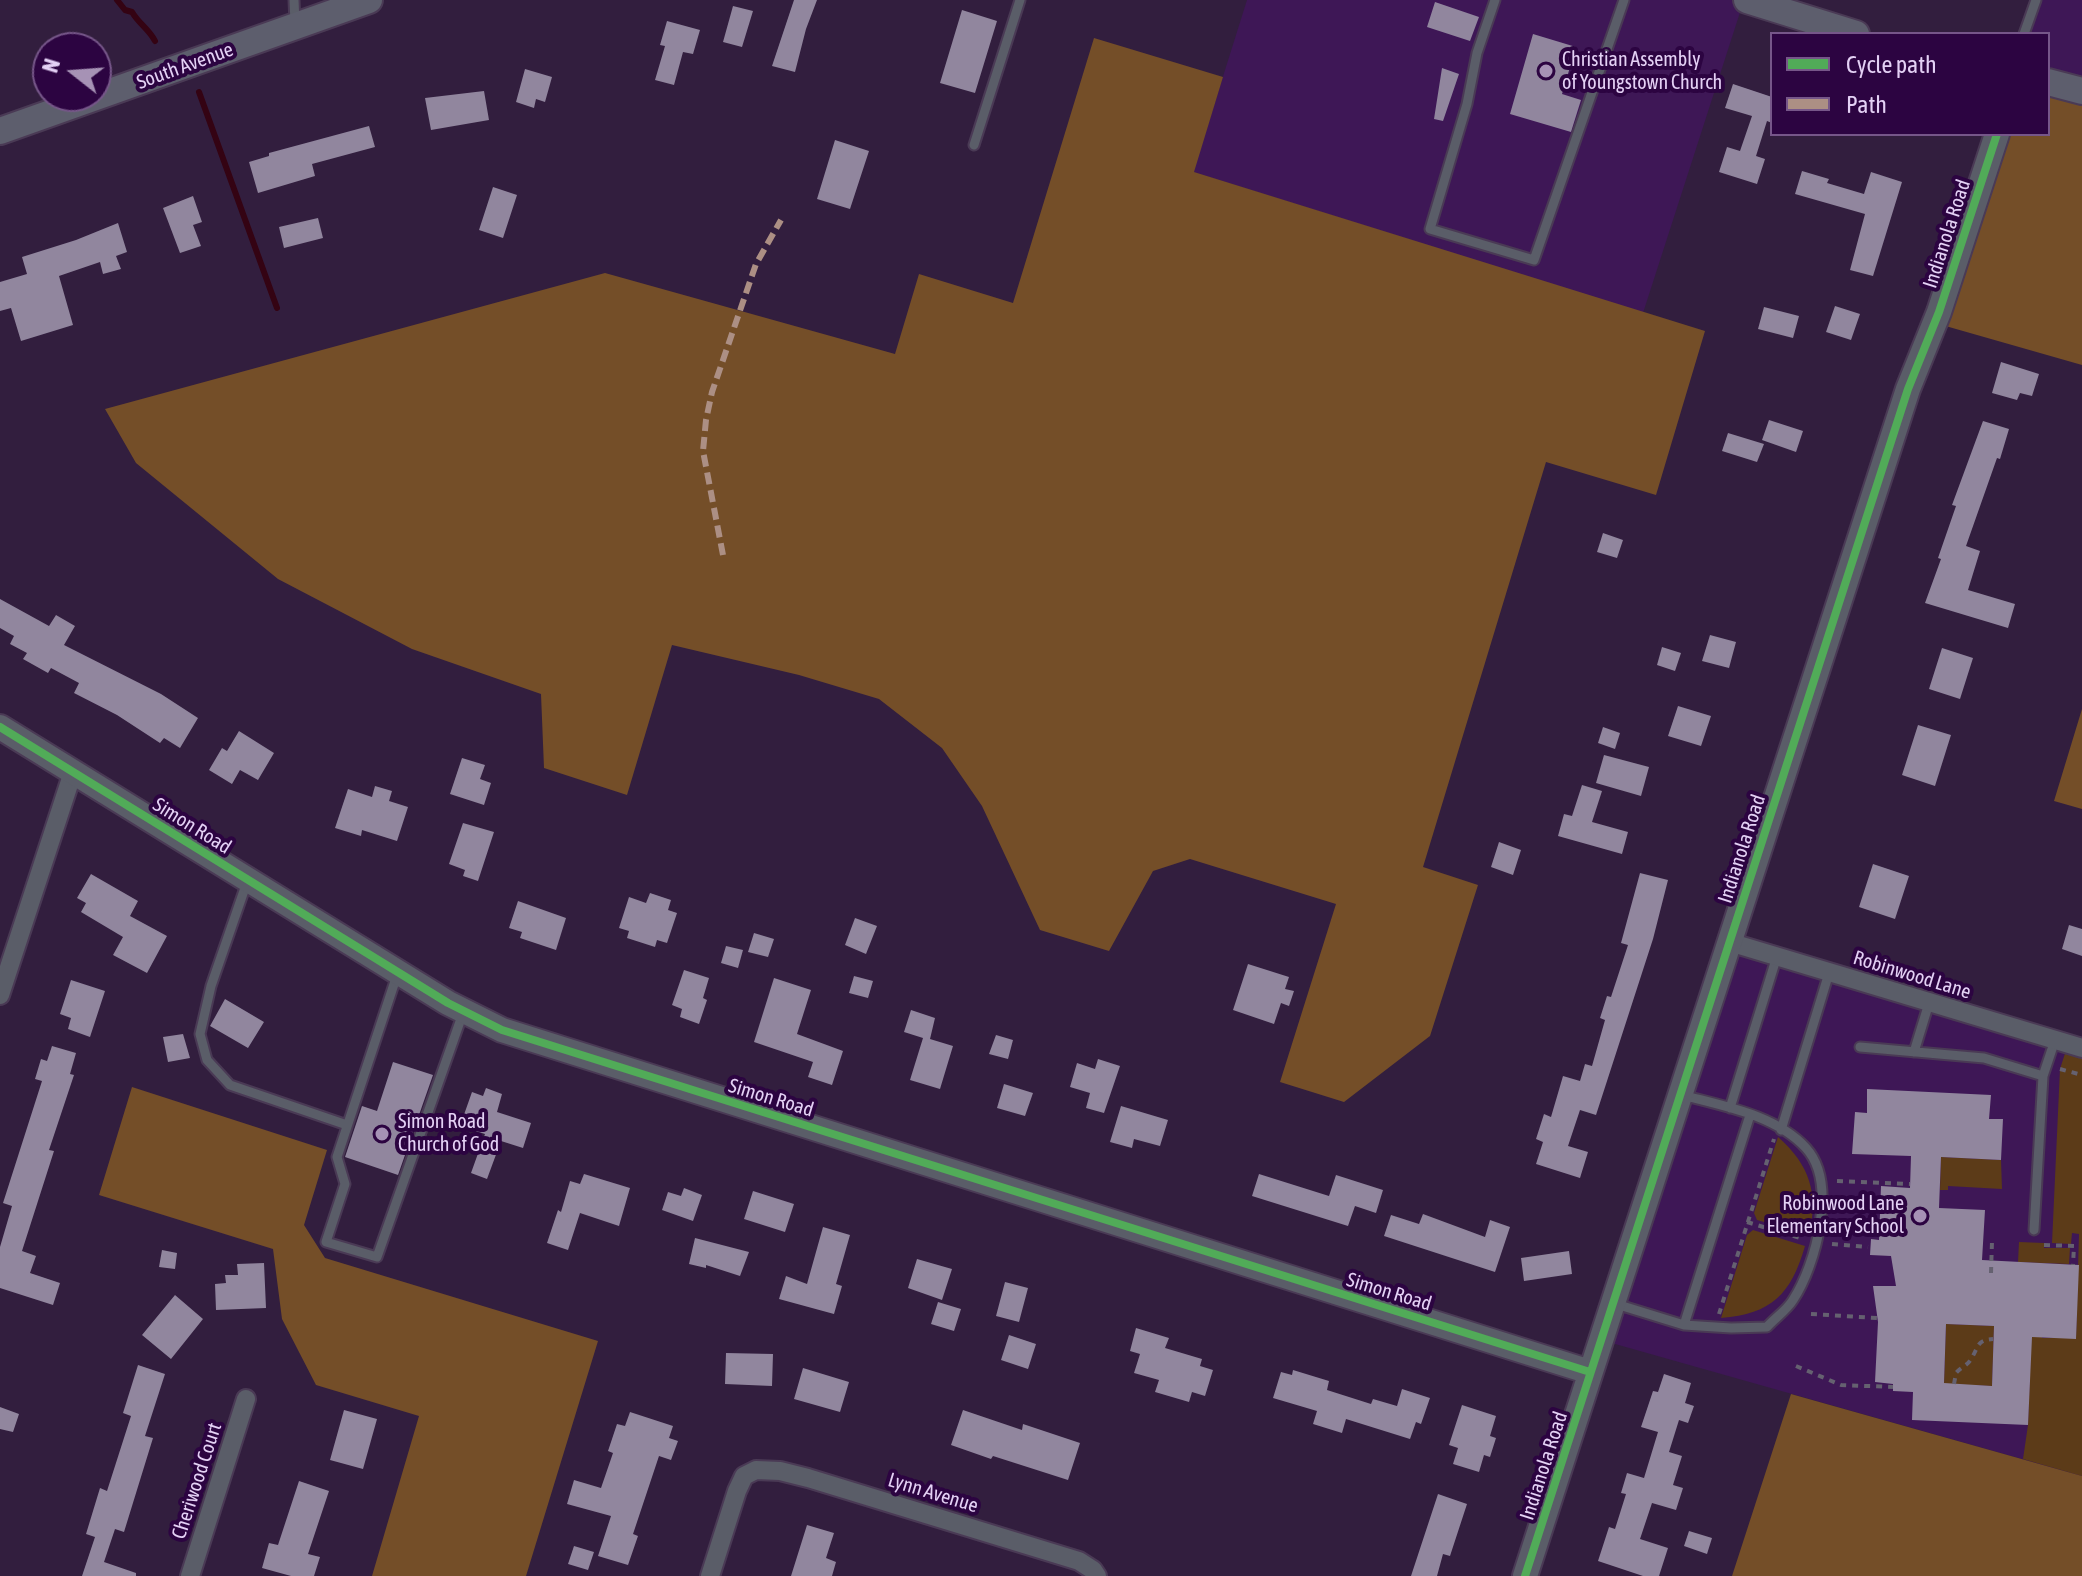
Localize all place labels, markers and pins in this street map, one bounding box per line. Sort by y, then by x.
place label: Christian Assembly of Youngstown Church [1562,48,1722,95]
marker: Christian Assembly of Youngstown Church [1537,62,1555,80]
place label: Simon Road Church of God [398,1110,499,1157]
marker: Simon Road Church of God [373,1125,391,1143]
place label: Robinwood Lane Elementary School [1767,1192,1904,1239]
marker: Robinwood Lane Elementary School [1911,1207,1929,1225]

